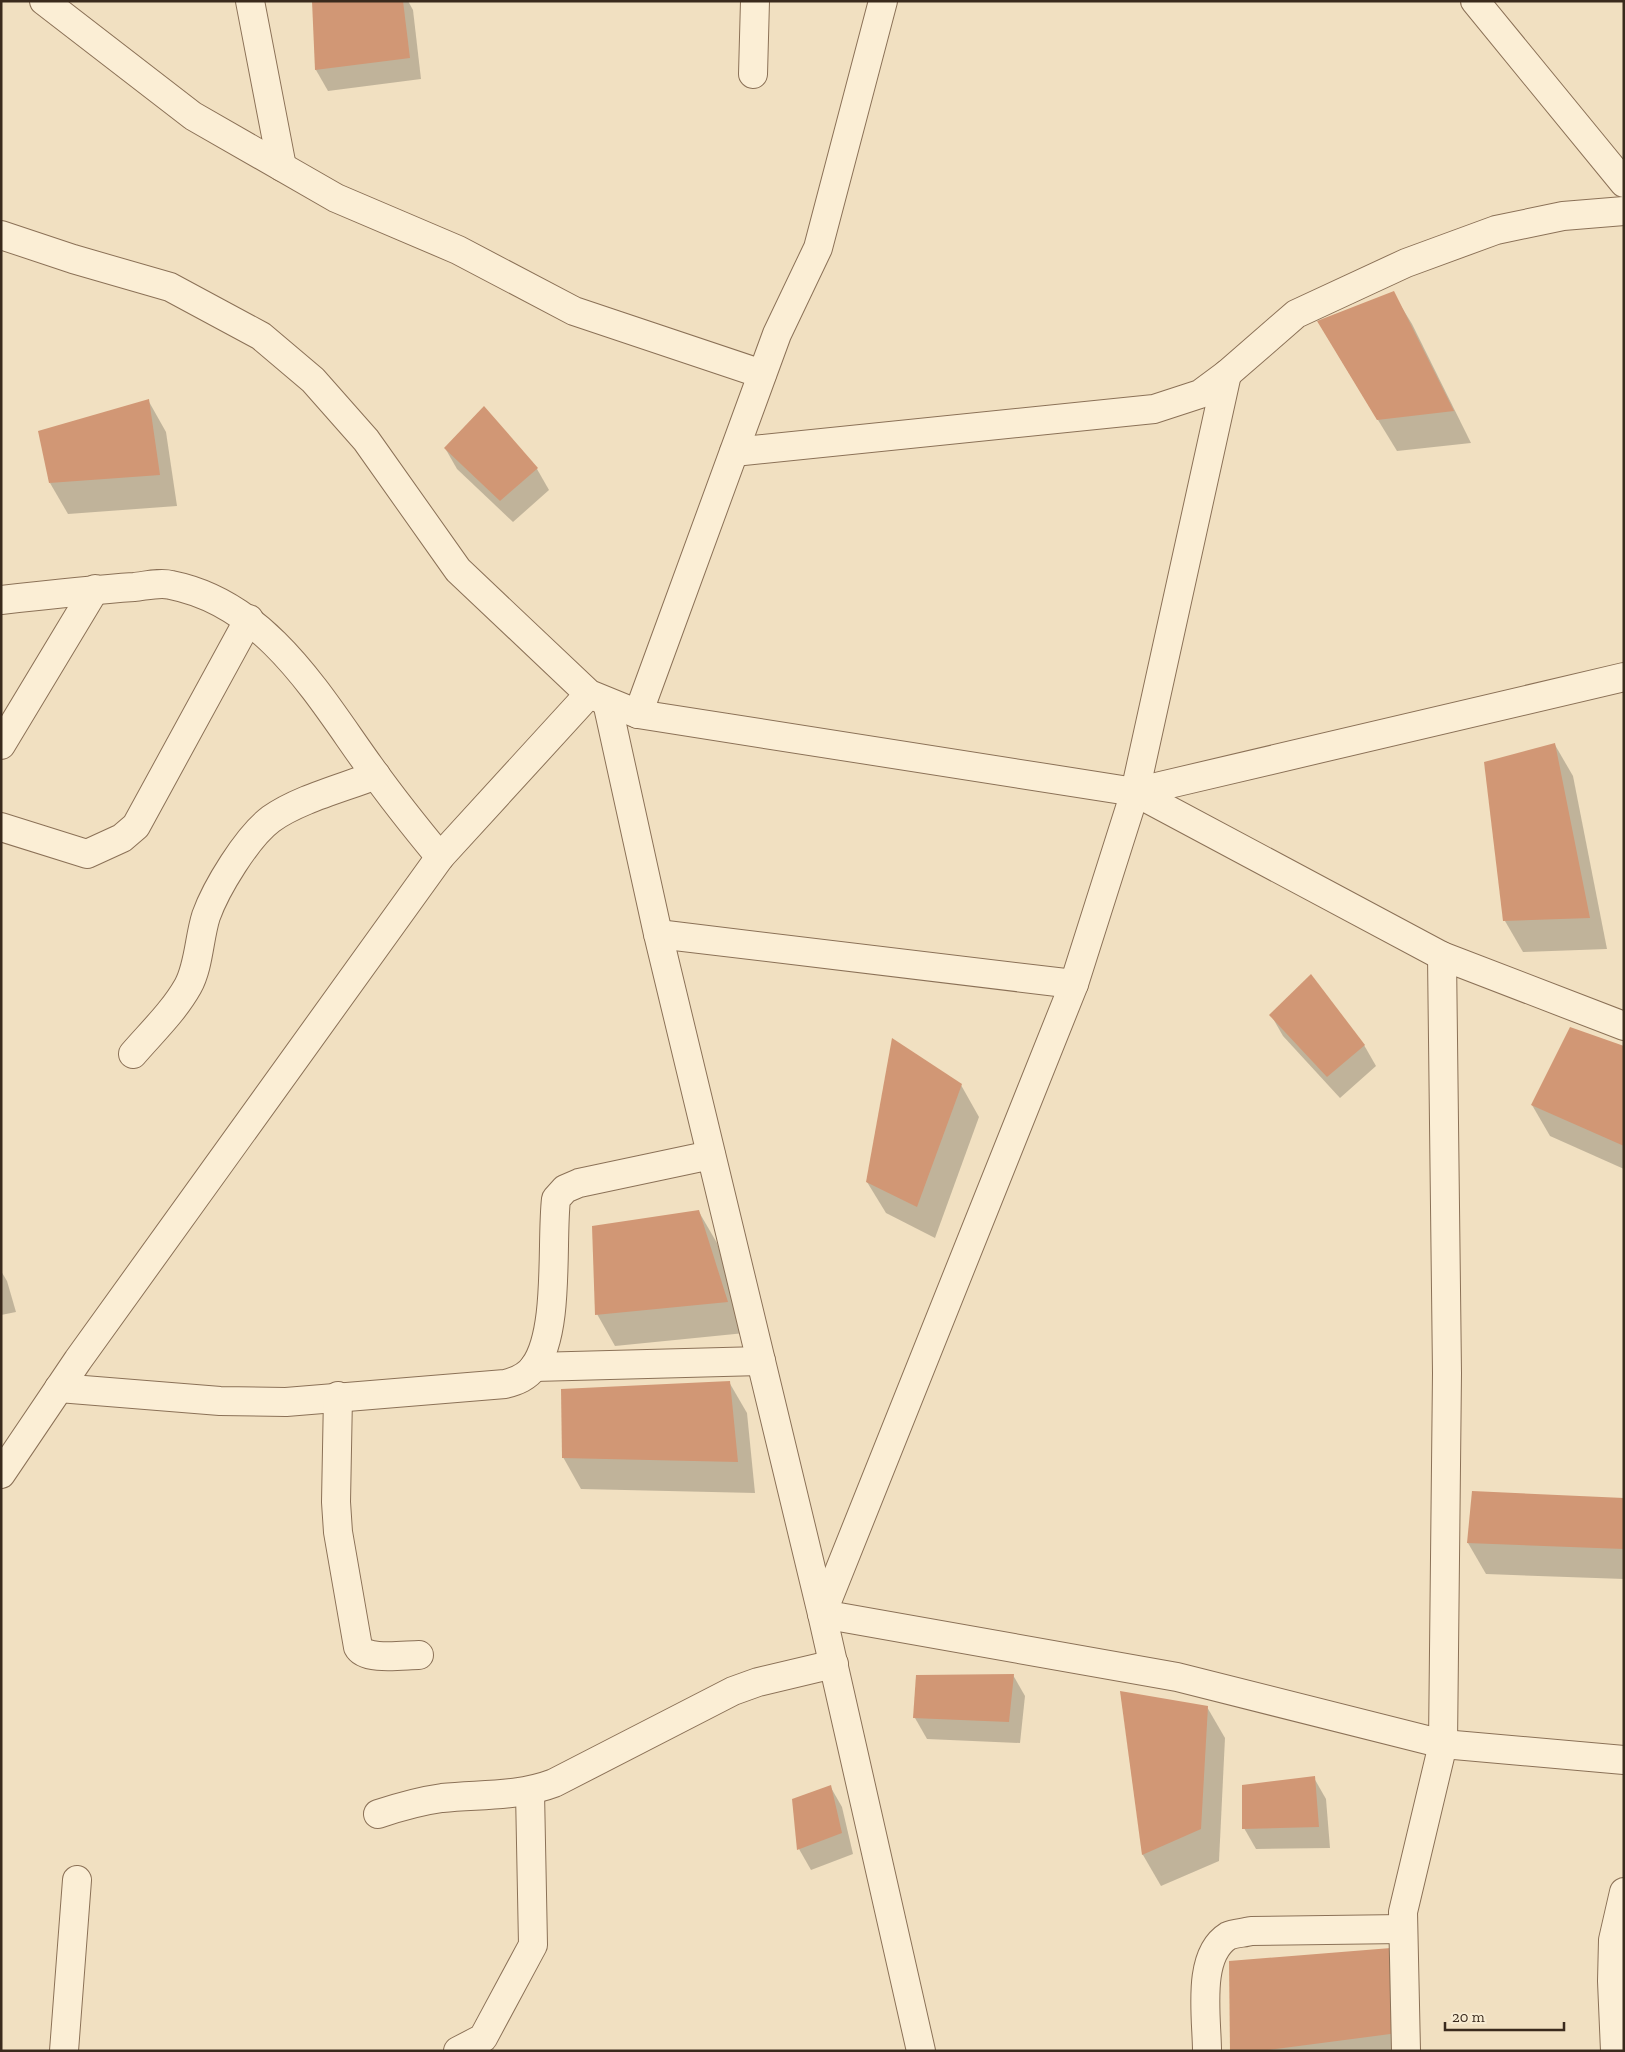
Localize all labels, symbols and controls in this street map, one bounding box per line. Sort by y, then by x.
scale bar [1445,2000,1564,2032]
text: 20 m [1452,2008,1485,2026]

